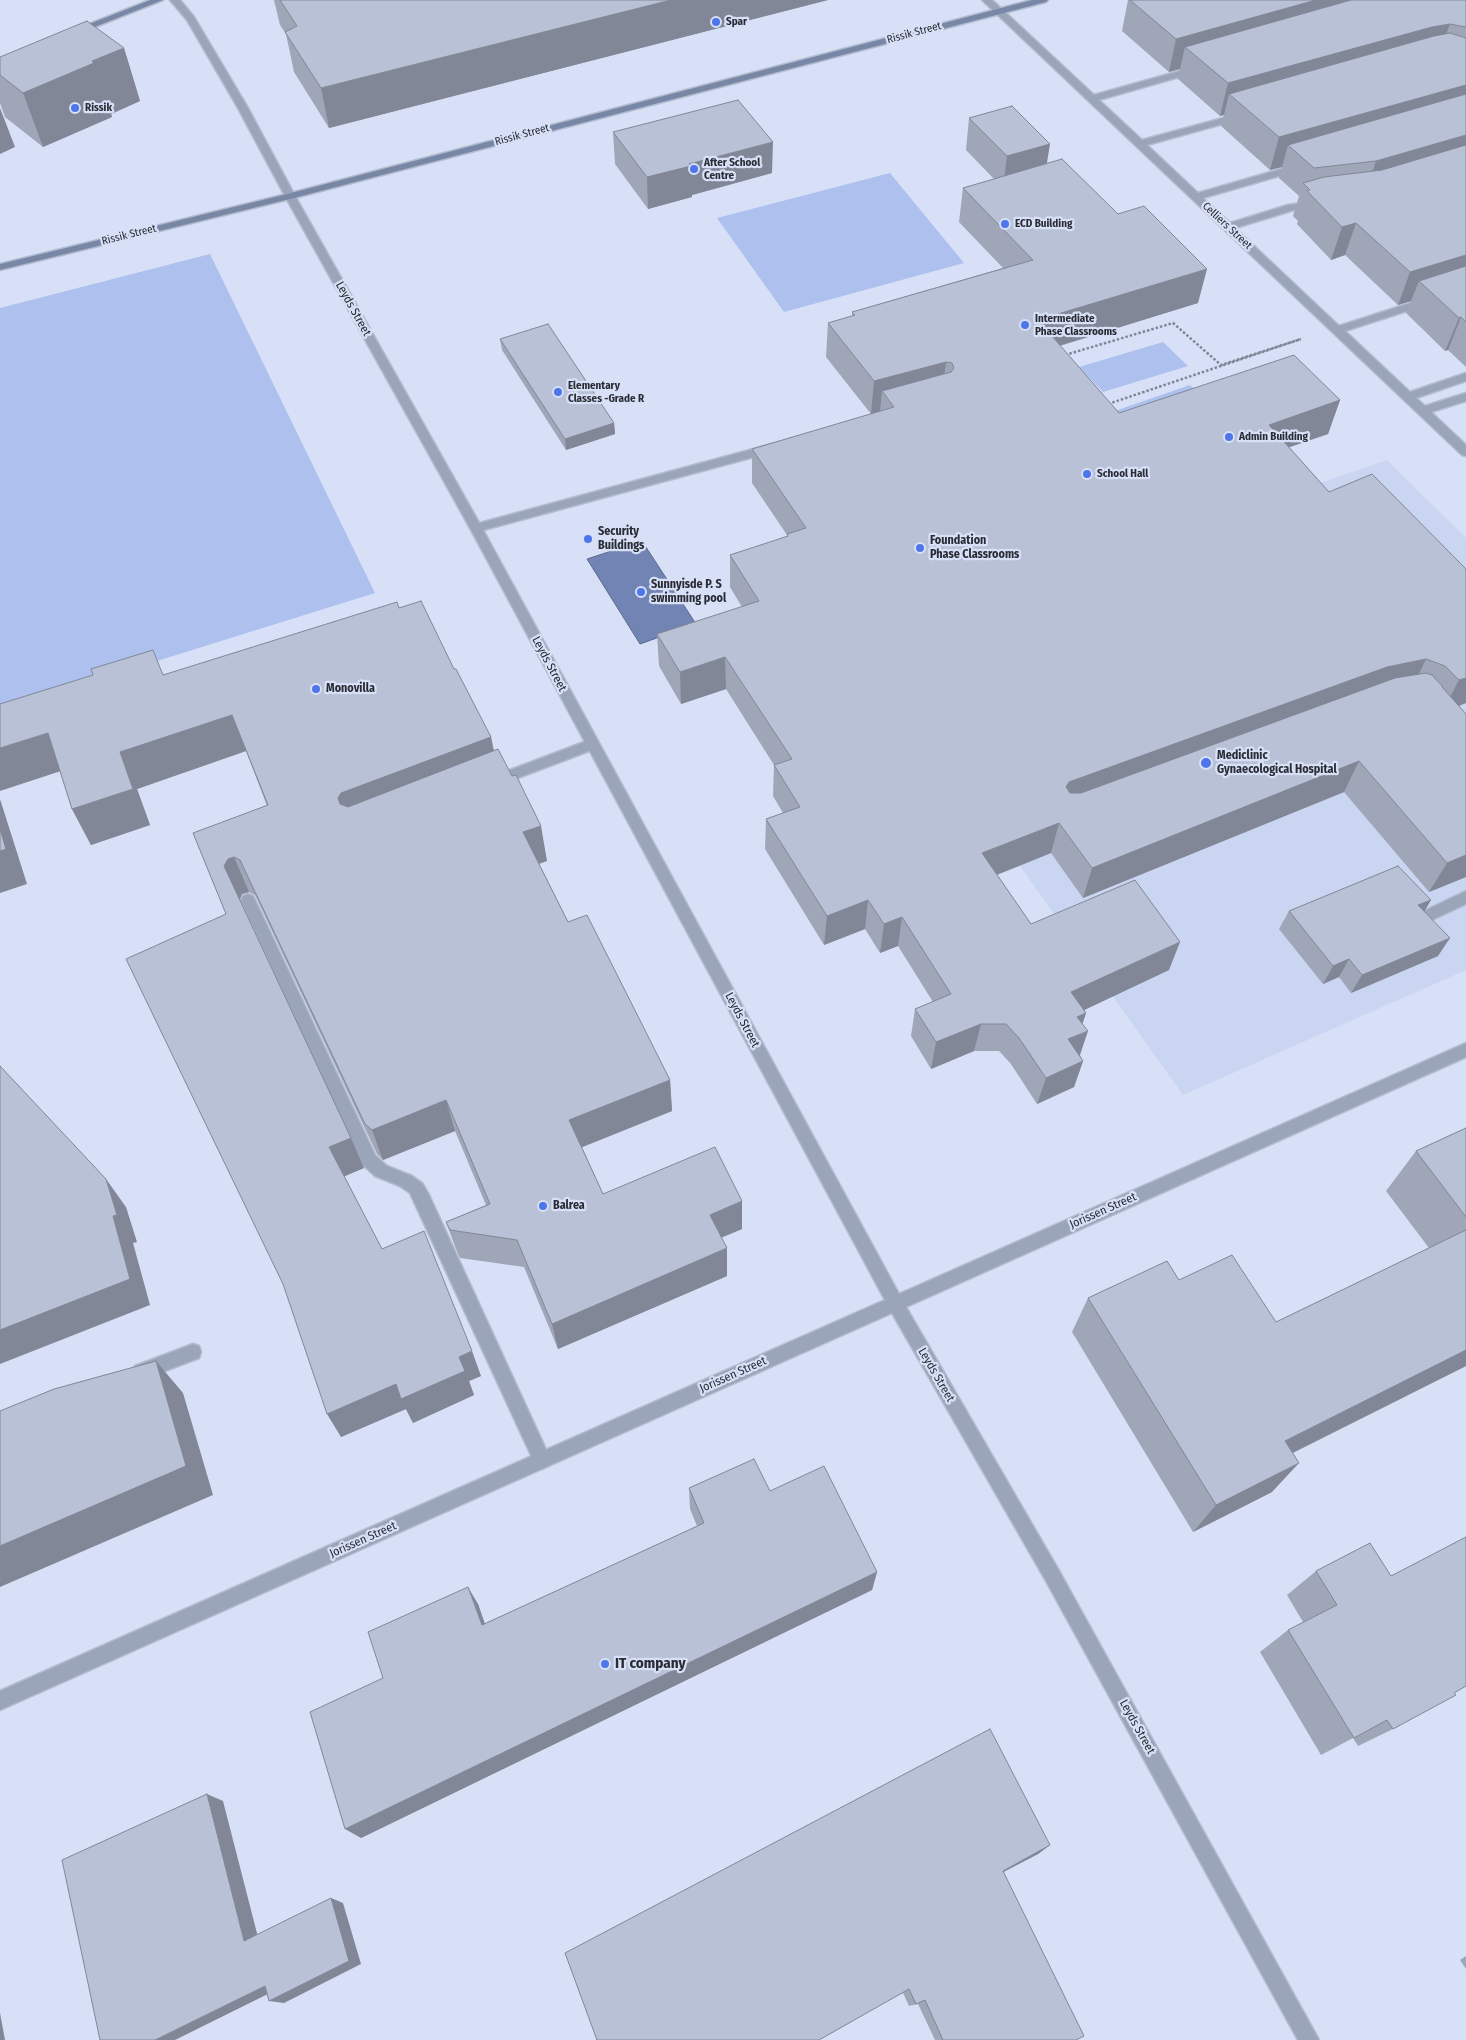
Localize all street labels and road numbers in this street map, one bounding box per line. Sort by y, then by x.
street label: Rissik Street [885,19,943,47]
street label: Rissik Street [493,121,551,149]
street label: Celliers Street [1200,200,1254,252]
street label: Rissik Street [100,222,158,248]
street label: Leyds Street [332,279,374,339]
street label: Leyds Street [529,634,569,694]
street label: Leyds Street [722,990,762,1050]
street label: Jorissen Street [1067,1190,1139,1232]
street label: Leyds Street [915,1345,957,1405]
street label: Jorissen Street [697,1354,769,1396]
street label: Jorissen Street [327,1519,399,1561]
street label: Leyds Street [1116,1697,1158,1757]

